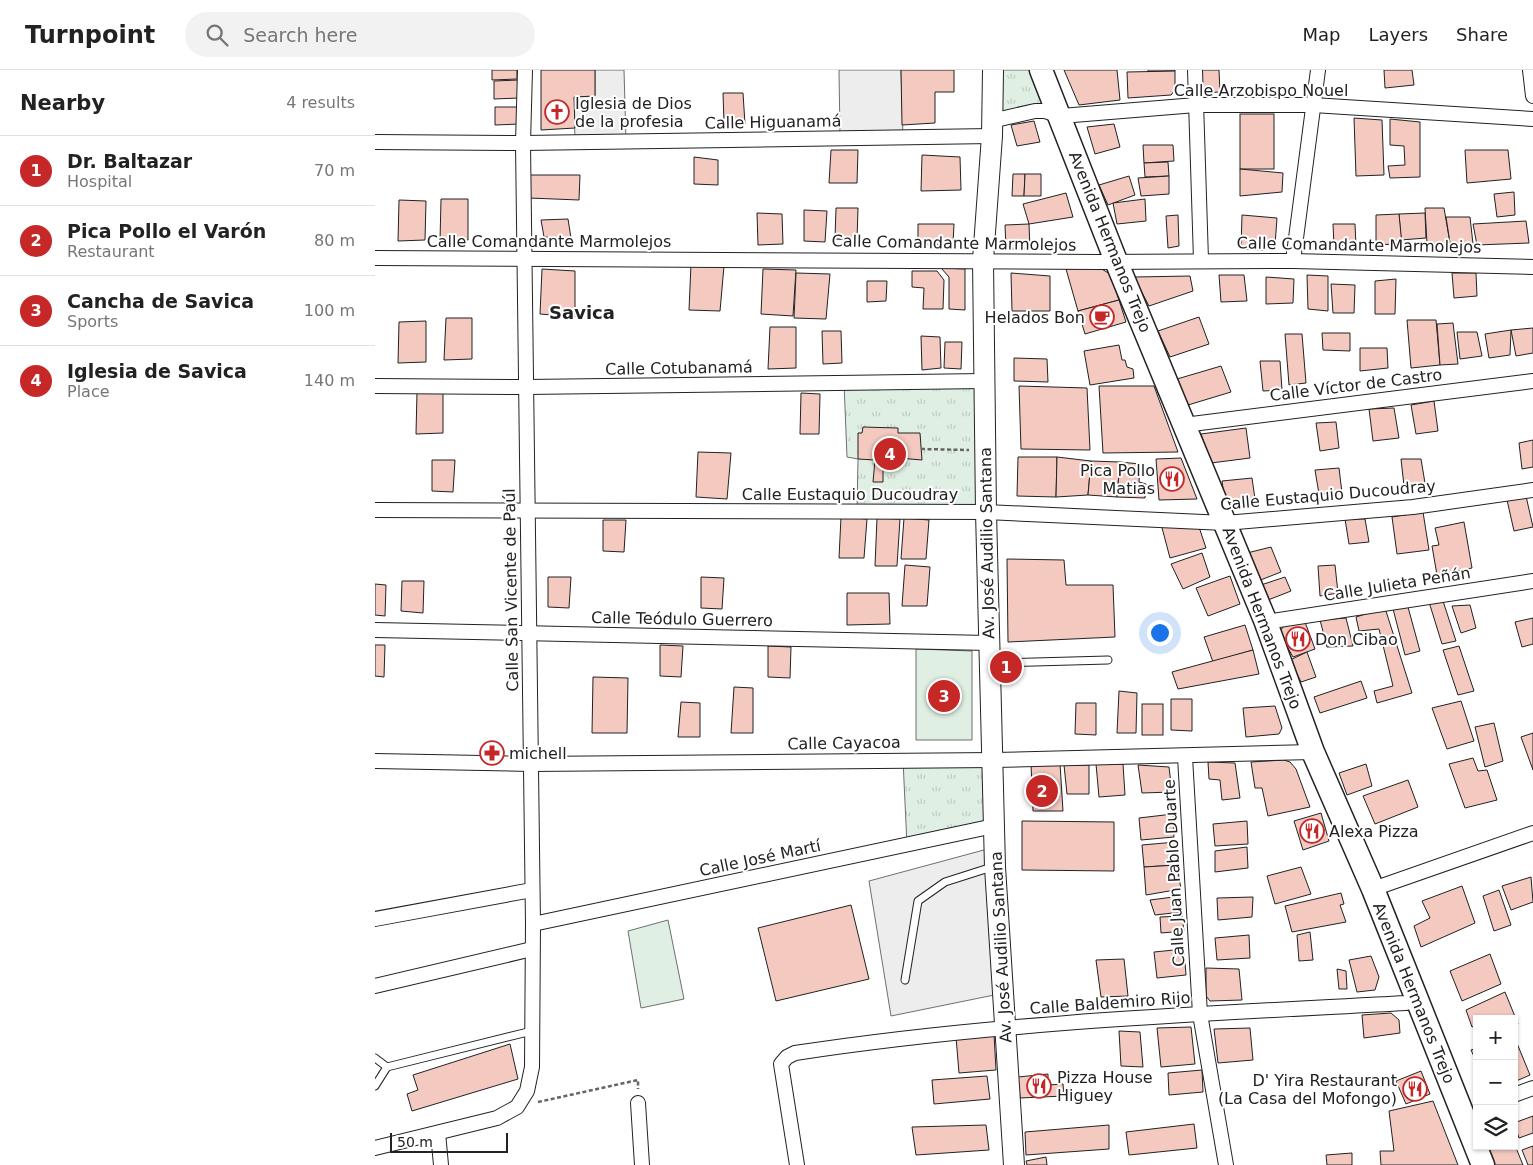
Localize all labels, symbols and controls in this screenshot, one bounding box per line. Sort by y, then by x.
search box [185,12,535,57]
text: Turnpoint [25,21,155,49]
icon: search [203,21,231,49]
text: Search here [243,24,357,46]
text: Map [1302,24,1340,45]
text: Layers [1368,24,1428,45]
text: Share [1456,24,1508,45]
street label: Calle Arzobispo Nouel [1174,81,1348,100]
text: Nearby [20,91,105,115]
text: 4 results [286,93,355,112]
place label: Iglesia de Dios de la profesia [575,94,692,131]
church icon: Iglesia de Dios de la profesia [544,99,570,125]
street label: Calle Higuanamá [704,111,842,133]
street label: Avenida Hermanos Trejo [1065,149,1155,335]
text: Dr. Baltazar [67,150,192,172]
text: 1 [30,161,42,180]
text: 70 m [314,161,355,180]
text: Hospital [67,172,132,191]
text: Pica Pollo el Varón [67,220,266,242]
text: 2 [30,231,42,250]
text: 80 m [314,231,355,250]
street label: Calle Comandante Marmolejos [831,231,1077,255]
street label: Calle Comandante Marmolejos [427,232,671,251]
street label: Calle Comandante Marmolejos [1236,233,1482,257]
text: Restaurant [67,242,155,261]
text: Cancha de Savica [67,290,254,312]
text: 3 [30,301,42,320]
text: 100 m [304,301,355,320]
district label: Savica [549,302,615,323]
cafe icon: Helados Bon [1089,304,1115,330]
place label: Helados Bon [985,308,1085,327]
text: Sports [67,312,118,331]
street label: Calle Cotubanamá [605,357,753,379]
text: Iglesia de Savica [67,360,247,382]
street label: Calle Víctor de Castro [1269,365,1443,405]
text: 4 [30,371,42,390]
text: 140 m [304,371,355,390]
text: Place [67,382,110,401]
pin: 4 [874,435,906,473]
street label: Av. José Audilio Santana [976,447,998,639]
place label: Pica Pollo Matias [1080,461,1155,498]
restaurant icon: Pica Pollo Matias [1159,466,1185,492]
street label: Calle Eustaquio Ducoudray [1219,476,1437,514]
street label: Calle Eustaquio Ducoudray [742,485,958,504]
street label: Calle San Vicente de Paúl [500,488,522,692]
street label: Avenida Hermanos Trejo [1218,524,1306,712]
street label: Calle Julieta Peñán [1322,563,1472,605]
street label: Calle Teódulo Guerrero [591,608,773,630]
your location [1147,620,1173,646]
restaurant icon: Don Cibao [1285,626,1311,652]
place label: Don Cibao [1315,630,1398,649]
pin: 1 [990,648,1022,686]
pin: 3 [928,677,960,715]
street label: Calle Cayacoa [787,733,901,753]
pharmacy icon: michell [479,740,505,766]
place label: michell [509,744,567,763]
pin: 2 [1026,772,1058,810]
street label: Calle Juan Pablo Duarte [1160,779,1188,967]
restaurant icon: Alexa Pizza [1299,818,1325,844]
place label: Alexa Pizza [1329,822,1419,841]
street label: Calle José Martí [698,836,823,880]
street label: Av. José Audilio Santana [986,851,1016,1043]
street label: Avenida Hermanos Trejo [1369,900,1459,1086]
street label: Calle Baldemiro Rijo [1029,988,1191,1018]
map controls [1473,1015,1518,1150]
button: + [1473,1015,1518,1060]
button: − [1473,1060,1518,1105]
place label: Pizza House Higuey [1057,1068,1153,1105]
place label: D' Yira Restaurant (La Casa del Mofongo) [1218,1071,1397,1108]
restaurant icon: Pizza House Higuey [1026,1073,1052,1099]
restaurant icon: D' Yira Restaurant (La Casa del Mofongo) [1402,1076,1428,1102]
button: layers [1473,1105,1518,1150]
scale bar [390,1130,507,1153]
text: 50 m [397,1134,433,1150]

